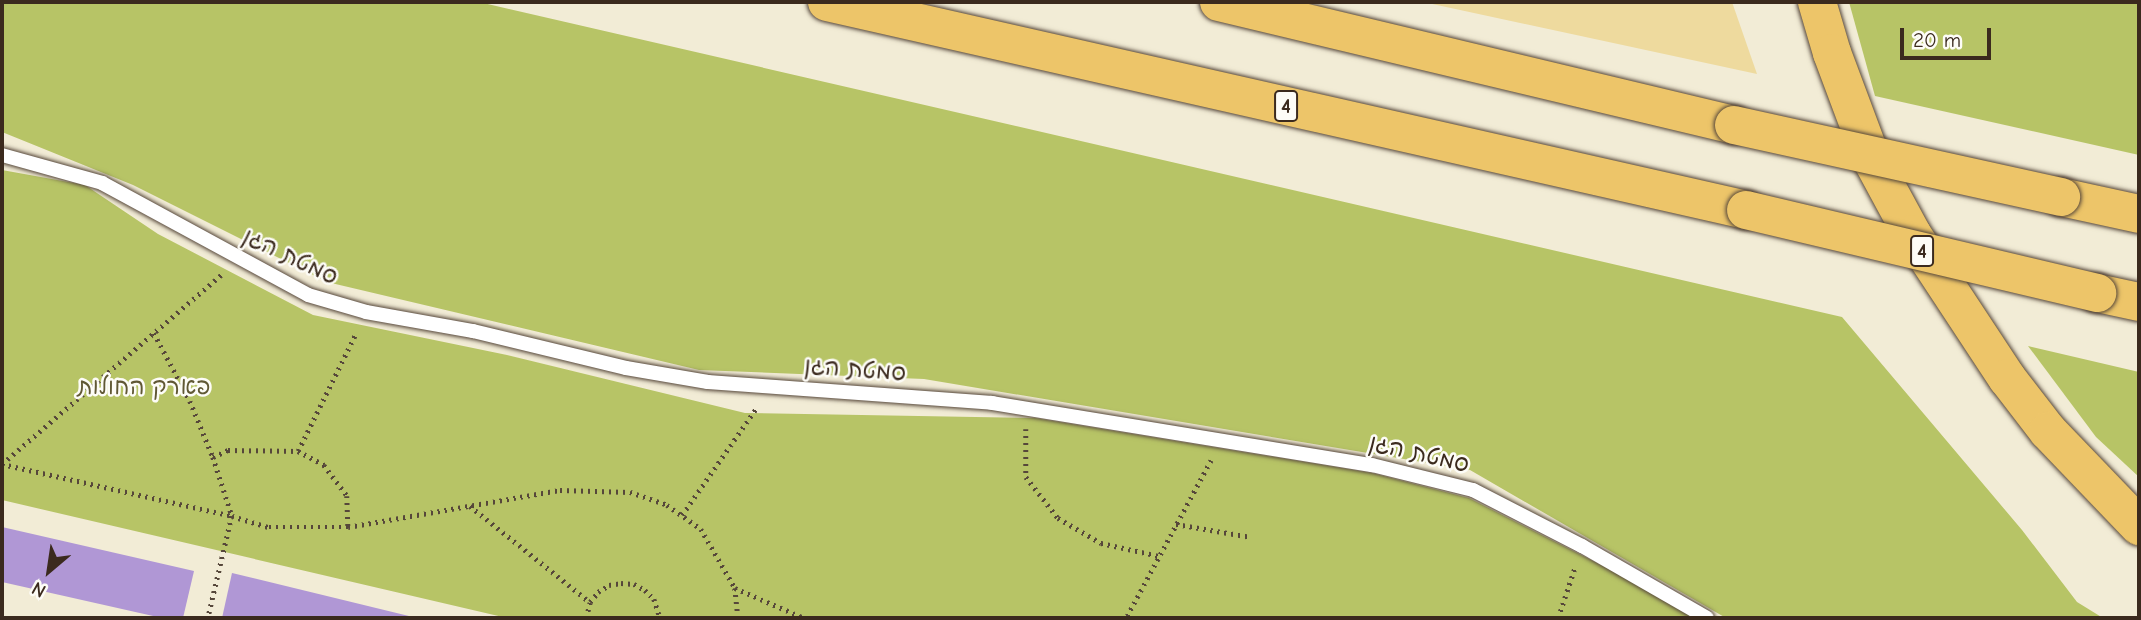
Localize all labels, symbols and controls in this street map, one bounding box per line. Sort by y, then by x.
scale bar [1903,14,1994,58]
text: 20 m [1913,28,1961,52]
road number: 4 [1274,88,1298,124]
street label: סמטת הגן [238,223,342,291]
road number: 4 [1910,233,1934,268]
street label: סמטת הגן [803,353,907,387]
park label: פארק החולות [78,373,210,401]
street label: סמטת הגן [1366,429,1472,479]
north arrow [14,536,84,606]
text: N [28,577,50,602]

